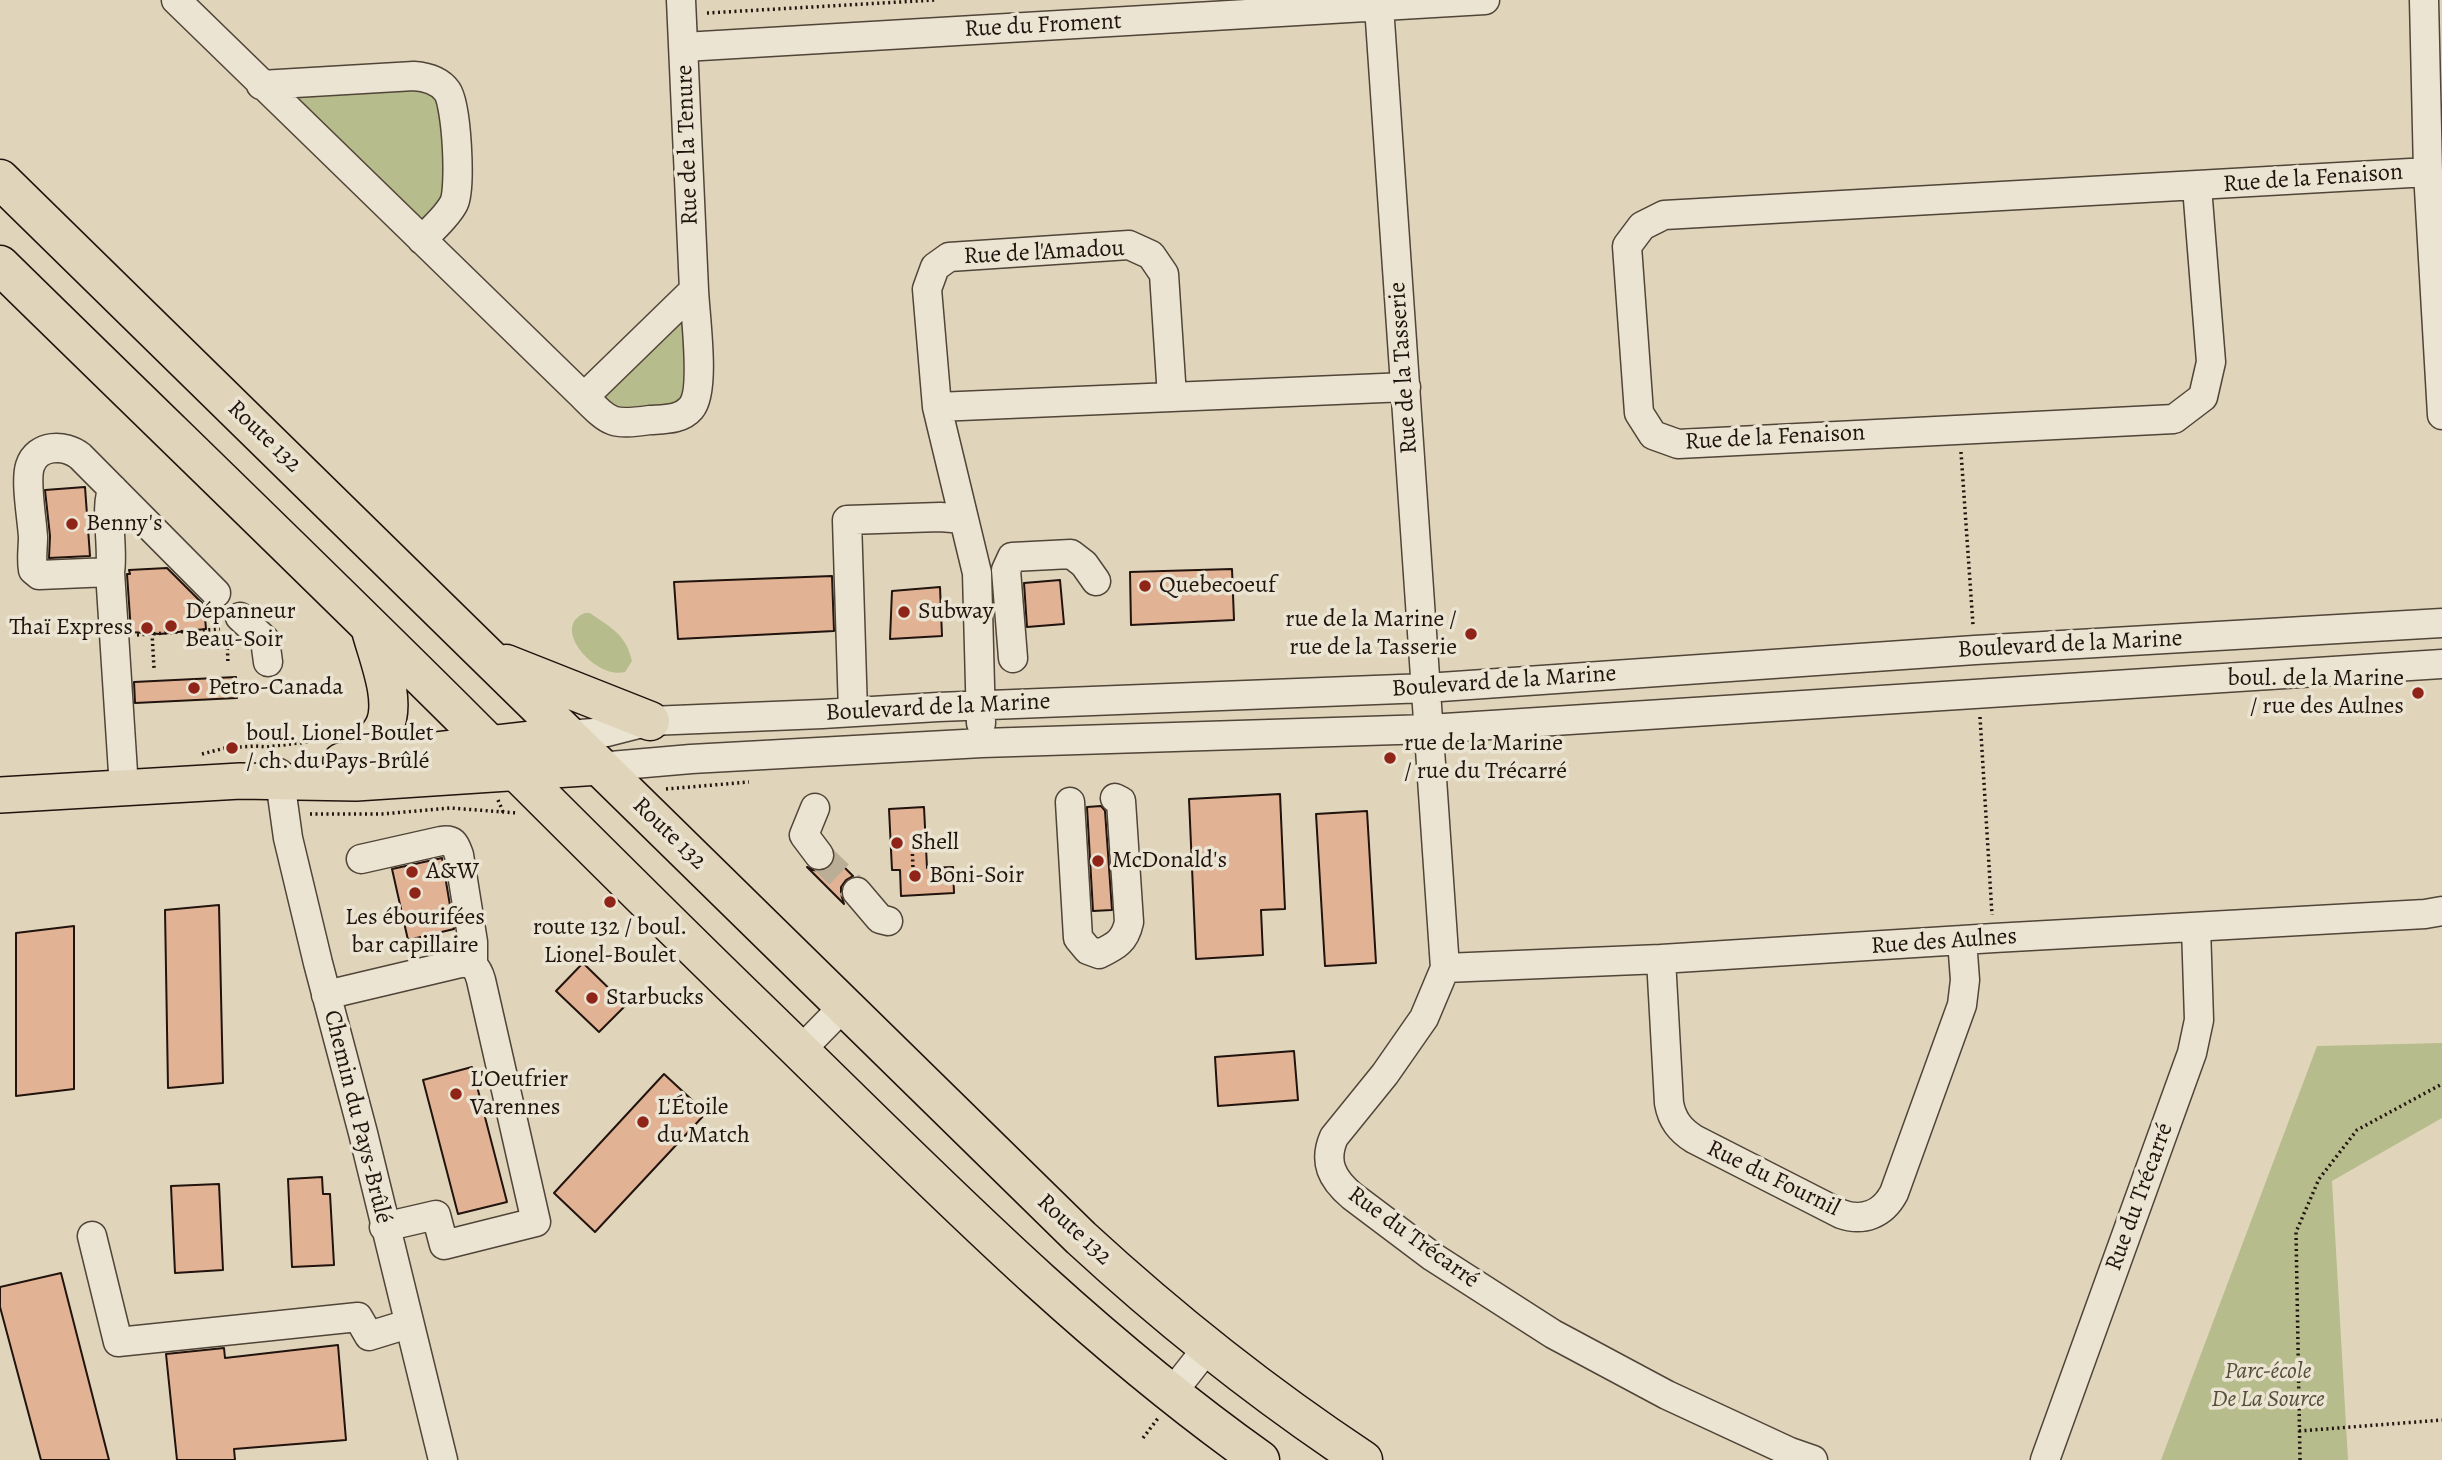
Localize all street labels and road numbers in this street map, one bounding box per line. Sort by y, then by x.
street label: Rue du Froment [964,7,1122,45]
street label: Rue de la Tenure [671,64,705,226]
street label: Rue de la Fenaison [2222,158,2404,200]
street label: Rue de l'Amadou [963,234,1125,272]
street label: Rue de la Tasserie [1384,281,1424,455]
street label: Route 132 [221,395,307,479]
street label: Rue de la Fenaison [1684,419,1866,457]
street label: Boulevard de la Marine [1957,625,2183,665]
street label: Boulevard de la Marine [1391,660,1617,704]
street label: Boulevard de la Marine [825,688,1051,728]
street label: Route 132 [626,792,712,876]
street label: Rue des Aulnes [1870,923,2018,961]
street label: Chemin du Pays-Brûlé [317,1007,397,1227]
street label: Rue du Trécarré [2100,1119,2180,1275]
street label: Rue du Fournil [1702,1134,1844,1224]
street label: Rue du Trécarré [1342,1181,1484,1295]
street label: Route 132 [1031,1188,1117,1272]

